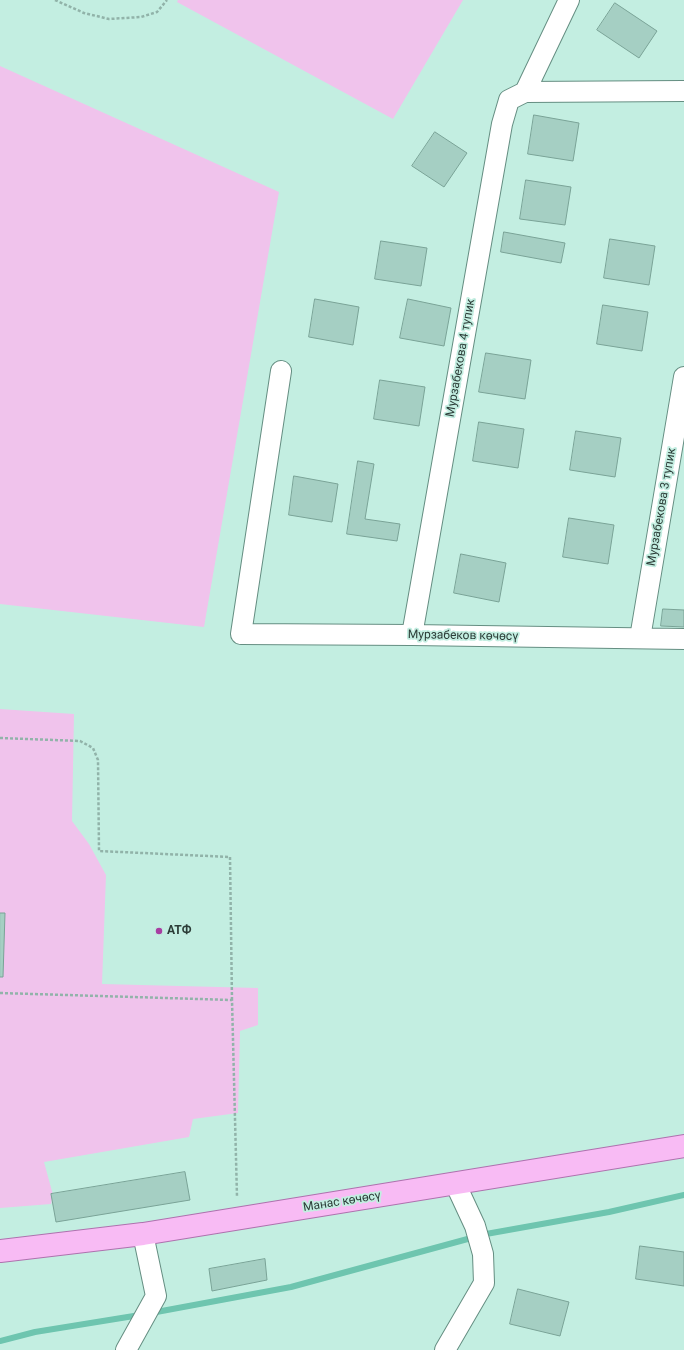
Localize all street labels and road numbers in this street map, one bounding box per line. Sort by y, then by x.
street label: Мурзабекова 4 тупик [444,298,478,418]
street label: Мурзабекова 3 тупик [645,447,679,567]
street label: Мурзабеков көчөсү [408,628,518,644]
street label: Манас көчөсү [302,1189,382,1215]

